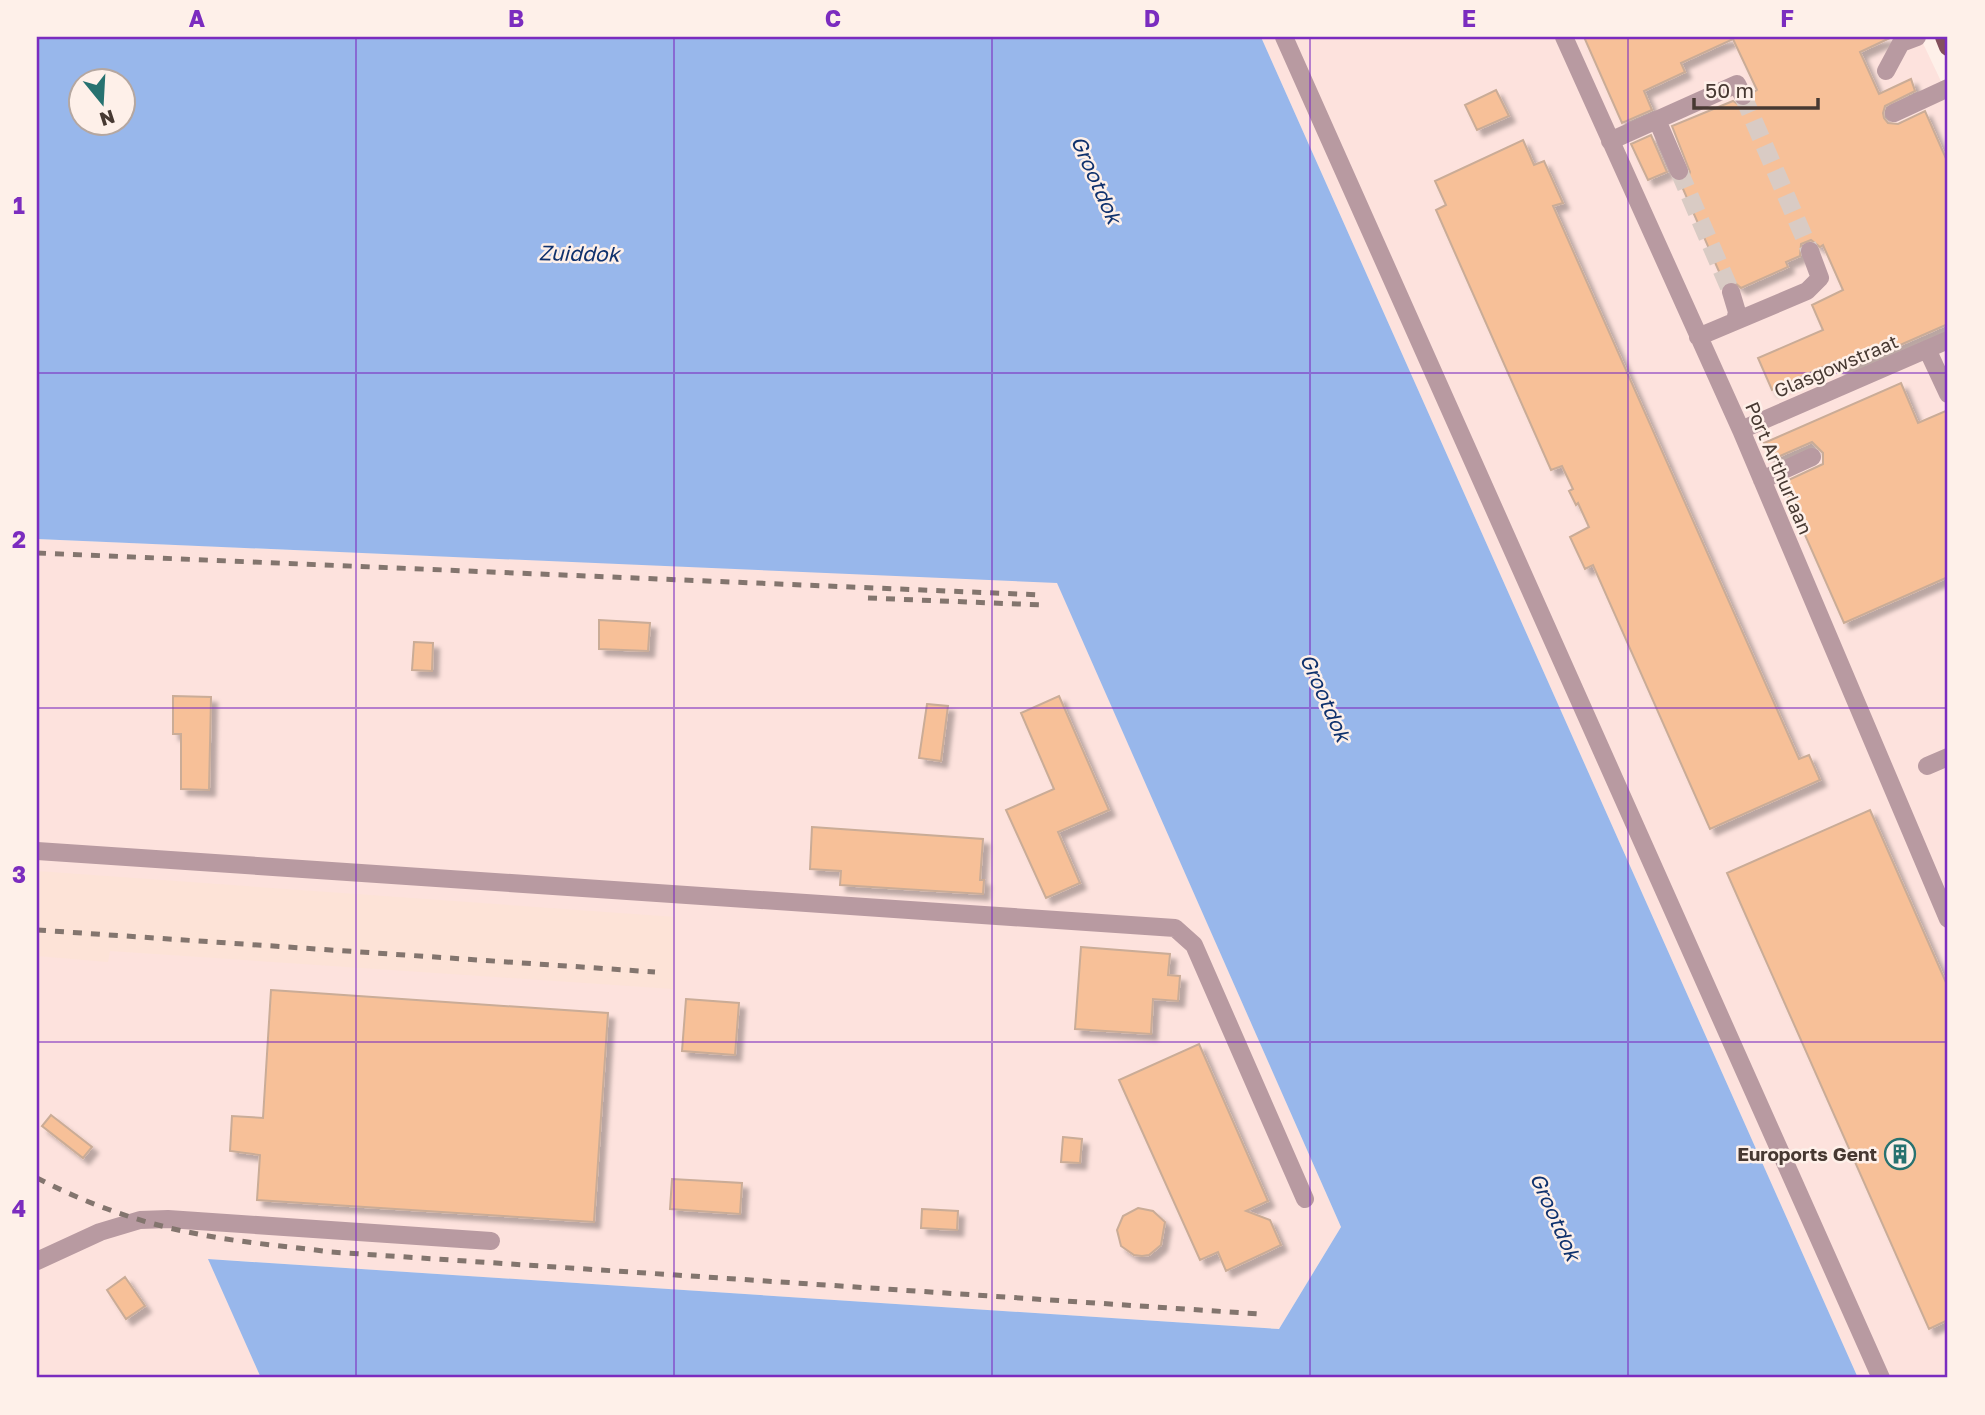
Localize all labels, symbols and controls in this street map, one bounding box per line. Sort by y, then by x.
text: A [189,4,206,32]
text: B [508,4,524,32]
text: C [825,4,841,32]
text: D [1144,4,1160,32]
text: E [1462,4,1476,32]
text: F [1780,4,1794,32]
north arrow [66,66,136,136]
scale bar [1694,66,1819,110]
text: 50 m [1705,77,1754,103]
text: N [97,105,118,132]
water label: Grootdok [1066,131,1129,230]
text: 1 [13,191,25,219]
water label: Zuiddok [538,239,622,267]
street label: Glasgowstraat [1770,329,1901,402]
street label: Port Arthurlaan [1741,398,1818,538]
text: 2 [12,525,26,553]
water label: Grootdok [1295,649,1358,748]
text: 3 [12,860,26,888]
building icon: Euroports Gent [1883,1137,1917,1171]
place label: Euroports Gent [1737,1142,1877,1165]
water label: Grootdok [1525,1168,1588,1267]
text: 4 [12,1194,26,1222]

